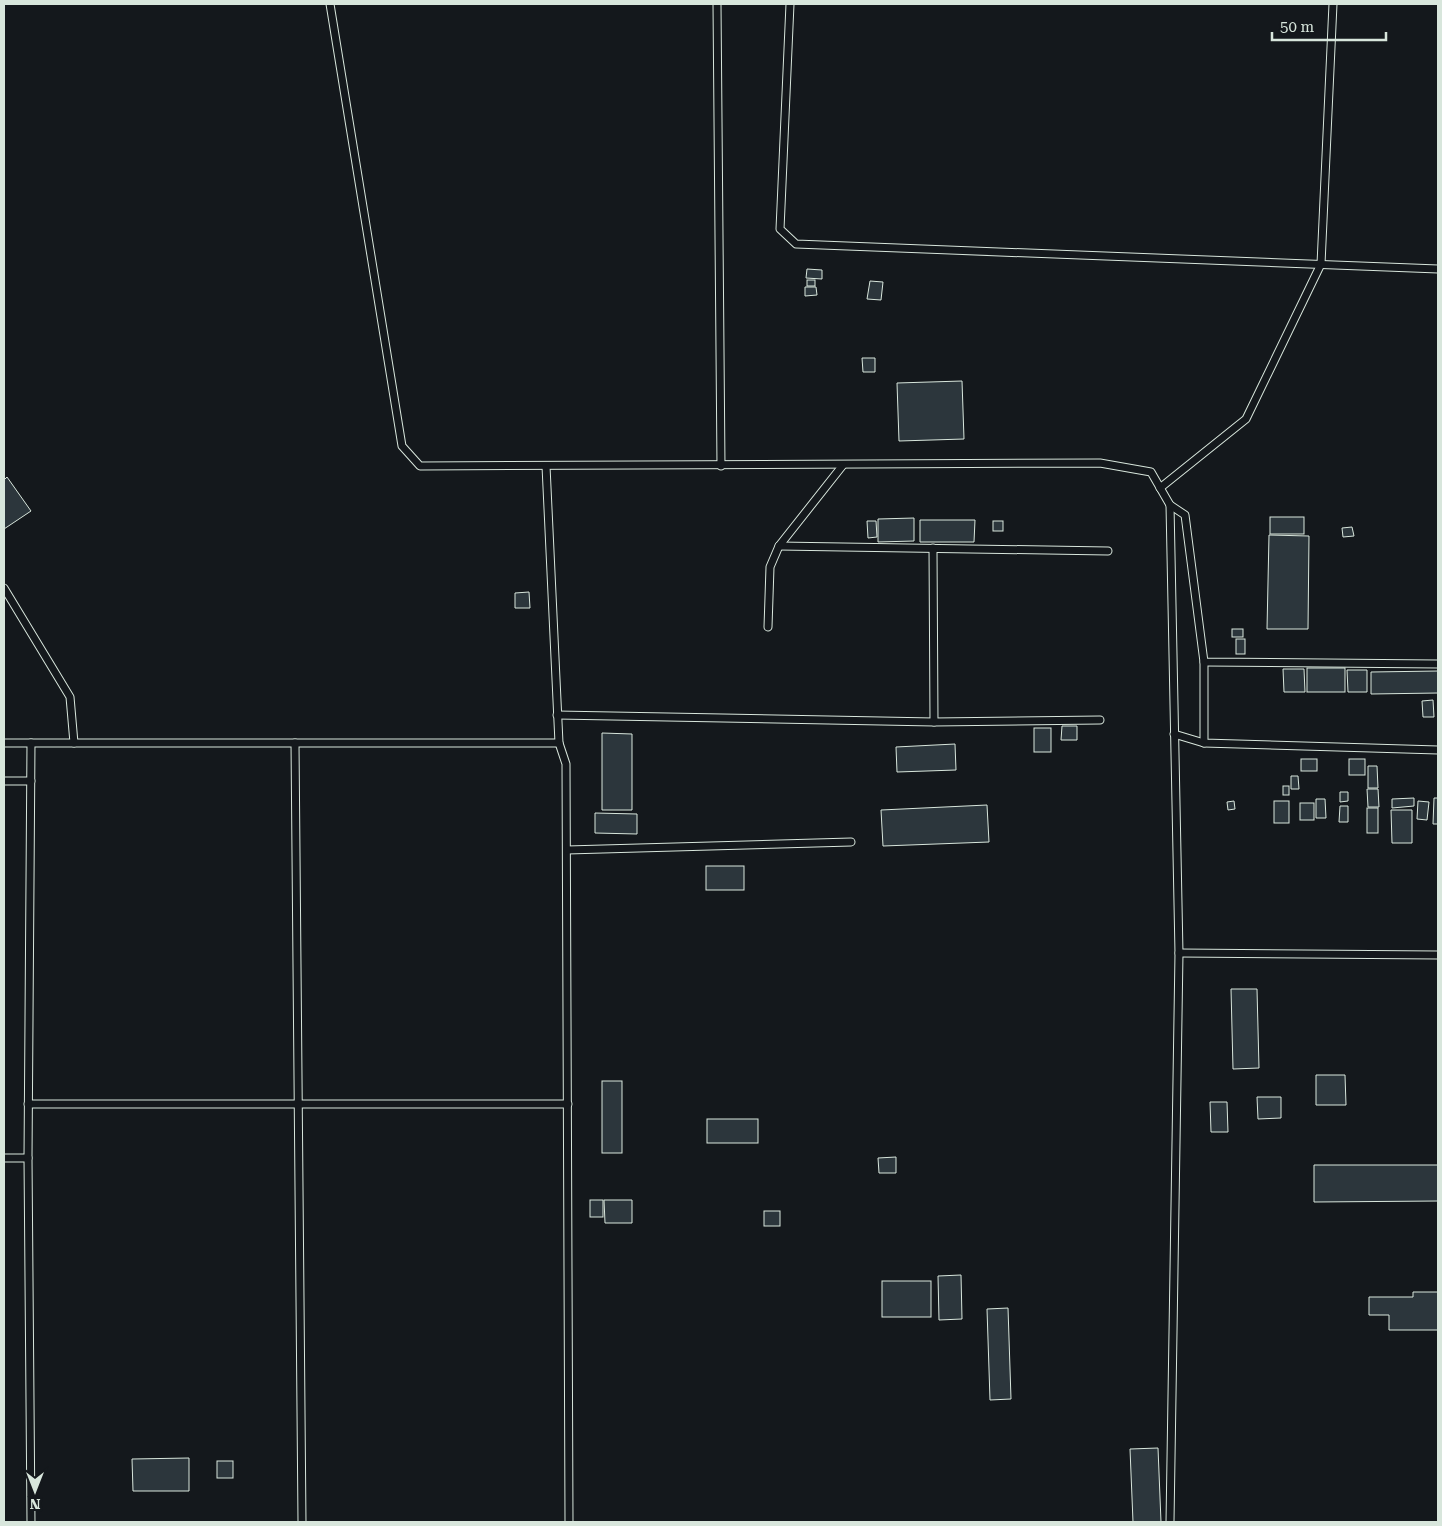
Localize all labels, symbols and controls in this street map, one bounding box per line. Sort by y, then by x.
scale bar [1272,10,1386,42]
text: 50 m [1280,18,1315,36]
north arrow [10,1466,60,1516]
text: N [29,1496,40,1512]

